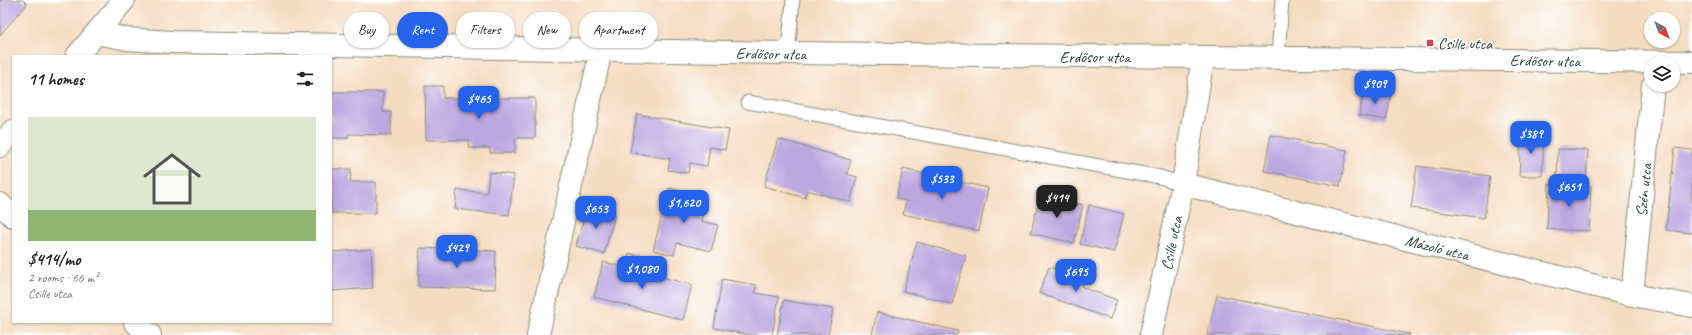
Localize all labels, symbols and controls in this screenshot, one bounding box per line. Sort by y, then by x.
chip: Buy [344,12,389,48]
chip: Rent [397,12,448,48]
chip: Filters [456,12,515,48]
chip: New [523,12,571,48]
chip: Apartment [579,12,658,48]
north arrow [1644,12,1680,48]
map controls [1644,12,1680,92]
place label: Csille utca [1438,34,1493,54]
marker: Csille utca [1425,38,1435,48]
street label: Erdősor utca [736,43,808,65]
street label: Erdősor utca [1060,47,1132,67]
street label: Erdősor utca [1510,50,1582,72]
button: layers [1644,56,1680,92]
icon: filters [294,68,316,90]
text: 11 homes [28,69,84,90]
pin: $909 [1351,71,1399,105]
text: $909 [1363,76,1387,92]
pin: $465 [455,86,503,120]
text: $465 [467,91,491,107]
pin: $389 [1507,121,1555,155]
text: $389 [1519,126,1543,142]
icon: home [136,143,208,215]
street label: Szén utca [1631,161,1657,218]
pin: $533 [918,166,966,200]
text: $533 [930,171,954,187]
pin: $651 [1545,174,1593,208]
text: $651 [1557,179,1581,195]
pin: $414 [1033,185,1081,219]
pin: $1,620 [651,190,717,224]
text: $414 [1045,190,1069,206]
text: $1,620 [668,195,700,211]
pin: $653 [572,196,620,230]
text: $653 [584,201,608,217]
street label: Csille utca [1157,214,1188,272]
street label: Mázoló utca [1403,230,1472,266]
pin: $429 [433,235,481,269]
text: $429 [445,240,469,256]
text: $414/mo [28,249,80,270]
pin: $1,080 [609,256,675,290]
pin: $695 [1052,259,1100,293]
text: $1,080 [626,261,658,277]
text: $695 [1064,264,1088,280]
text: 2 rooms · 66 m² [28,270,98,286]
text: Csille utca [28,286,72,302]

